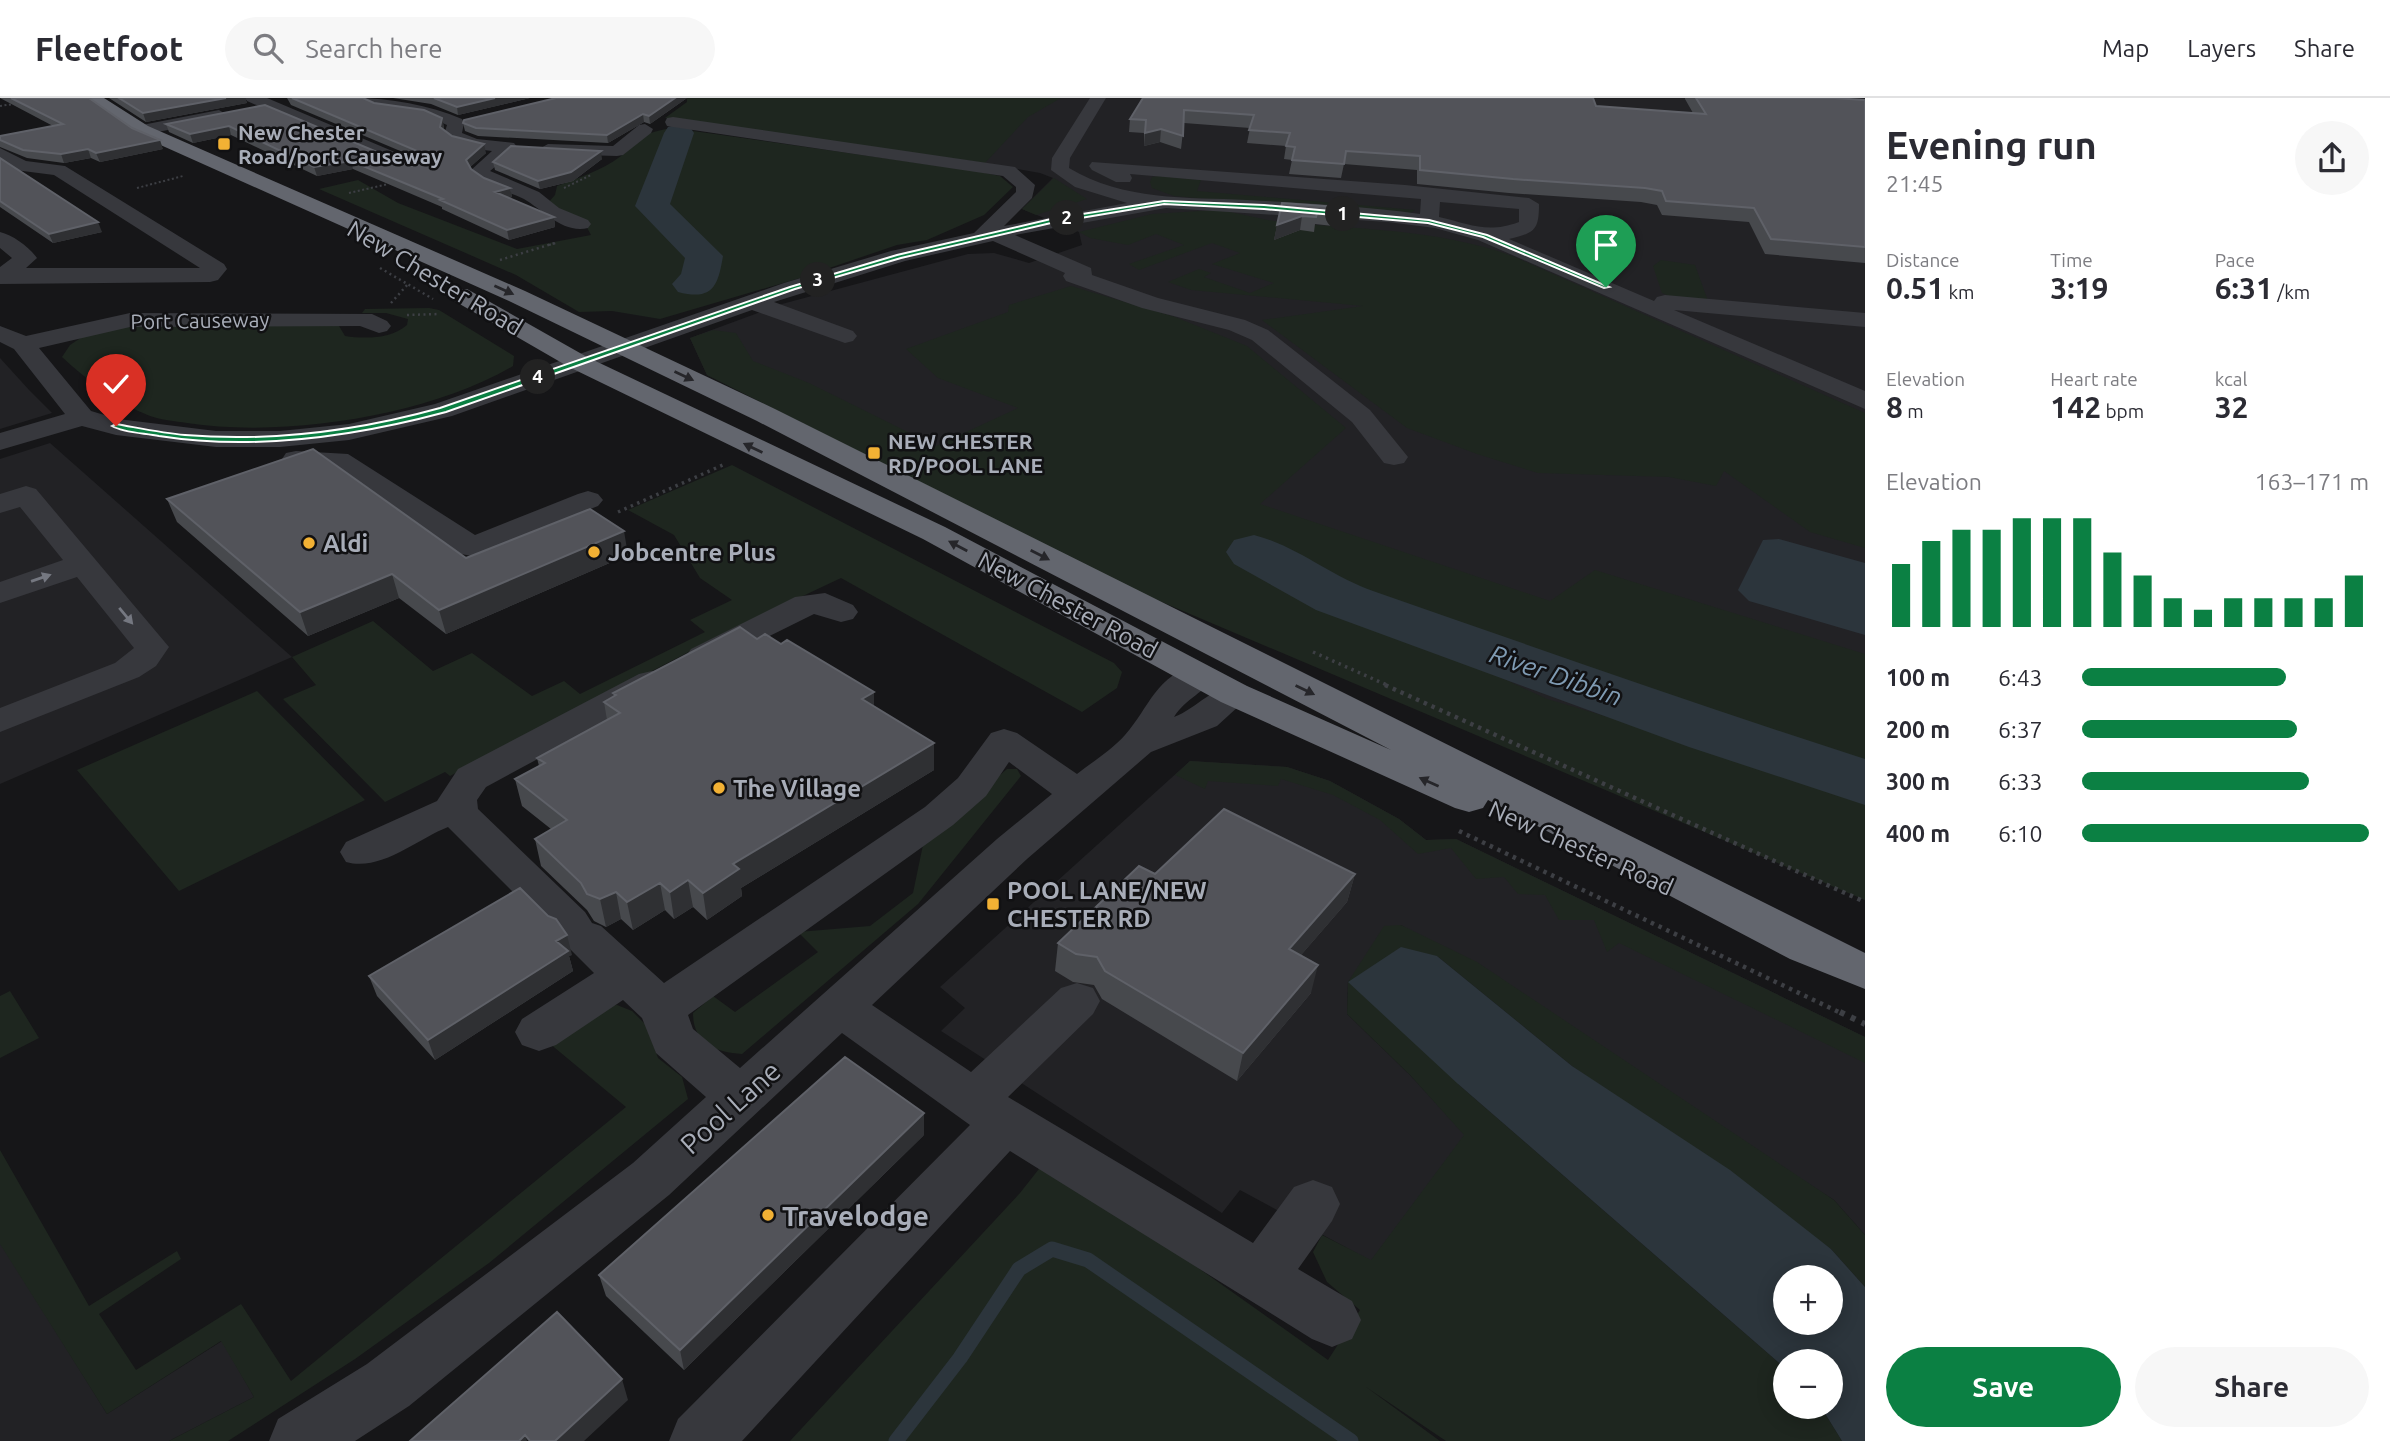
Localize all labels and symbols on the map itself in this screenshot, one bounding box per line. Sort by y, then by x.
place label: New Chester Road/port Causeway [238,120,442,168]
marker: New Chester Road/port Causeway [216,136,232,152]
pin: 1 [1326,197,1360,232]
pin: 2 [1050,200,1084,236]
street label: New Chester Road [343,215,527,341]
pin [1576,215,1636,287]
pin: 3 [800,262,836,298]
one-way arrow [493,285,514,296]
street label: Port Causeway [130,307,270,333]
pin [86,354,146,426]
pin: 4 [520,360,556,394]
one-way arrow [674,370,694,382]
place label: NEW CHESTER RD/POOL LANE [888,429,1043,477]
one-way arrow [743,442,763,453]
marker: NEW CHESTER RD/POOL LANE [866,445,882,461]
place label: Aldi [323,530,368,557]
marker: Aldi [301,535,317,551]
place label: Jobcentre Plus [608,539,776,566]
one-way arrow [948,541,968,552]
marker: Jobcentre Plus [586,544,602,560]
street label: New Chester Road [974,546,1162,664]
one-way arrow [1030,550,1050,561]
one-way arrow [31,573,52,584]
one-way arrow [118,608,133,625]
water label: River Dibbin [1486,639,1626,711]
one-way arrow [1295,684,1315,695]
place label: The Village [733,775,861,802]
one-way arrow [1419,776,1439,788]
marker: The Village [711,780,727,796]
street label: New Chester Road [1485,795,1677,901]
place label: POOL LANE/NEW CHESTER RD [1007,877,1207,932]
marker: POOL LANE/NEW CHESTER RD [985,896,1001,912]
street label: Pool Lane [674,1054,786,1160]
place label: Travelodge [782,1200,929,1231]
marker: Travelodge [760,1207,776,1223]

